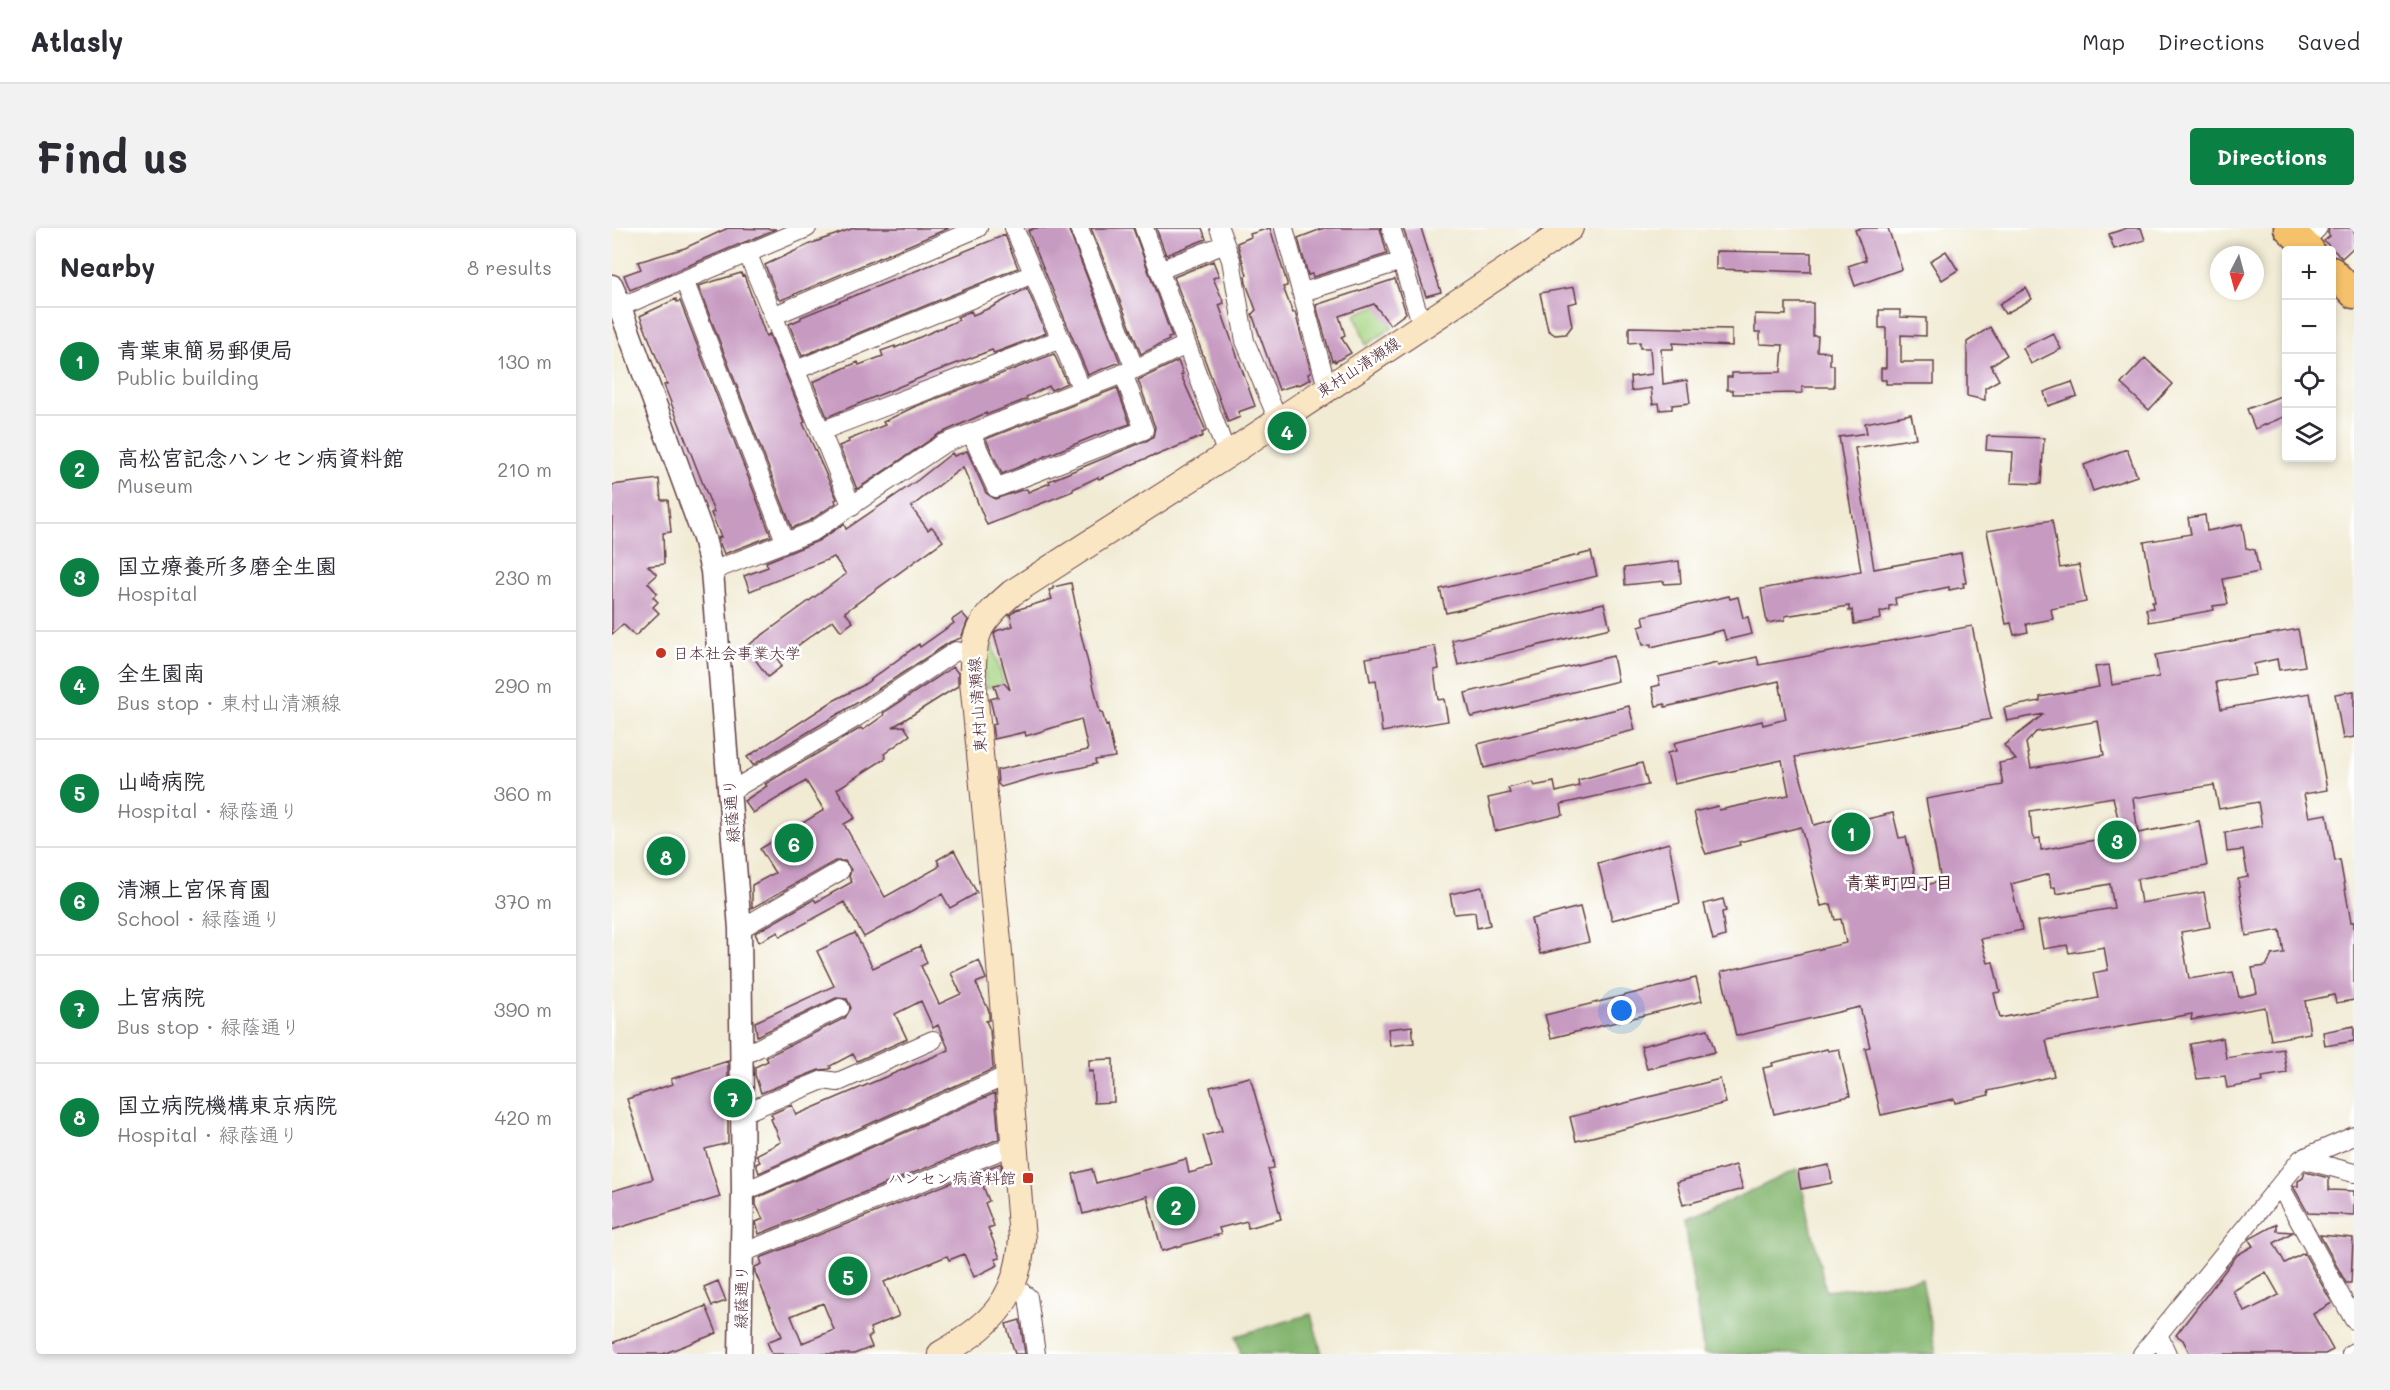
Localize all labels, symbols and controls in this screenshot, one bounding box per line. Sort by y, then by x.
text: Atlasly [30,23,124,59]
text: Map [2082,28,2125,55]
text: Directions [2158,28,2265,55]
text: Saved [2298,28,2360,55]
button: Directions [2190,128,2354,185]
text: Find us [36,129,188,184]
north arrow [2210,246,2264,300]
map controls [2282,246,2336,462]
button: + [2282,246,2336,300]
text: Nearby [60,250,155,284]
text: 8 results [467,254,552,280]
button: − [2282,300,2336,354]
street label: 東村山清瀬線 [1312,332,1404,402]
text: 青葉東簡易郵便局 [117,335,293,364]
text: 1 [75,348,84,374]
text: 130 m [497,348,552,374]
button: locate [2282,354,2336,408]
text: Public building [117,364,259,390]
pin: 4 [1268,408,1306,454]
button: layers [2282,408,2336,462]
text: 高松宮記念ハンセン病資料館 [117,443,404,472]
text: 2 [74,456,85,482]
text: 210 m [497,456,552,482]
text: Museum [117,472,193,498]
text: 国立療養所多磨全生園 [117,551,337,580]
text: 3 [74,564,86,590]
text: 230 m [494,564,552,590]
text: Hospital [117,580,198,606]
place label: 日本社会事業大学 [673,642,801,663]
marker: 日本社会事業大学 [654,646,668,660]
street label: 東村山清瀬線 [963,656,990,754]
text: 全生園南 [117,658,205,687]
text: 4 [73,672,86,698]
text: 290 m [494,672,552,698]
text: Bus stop · 東村山清瀬線 [117,689,341,715]
text: 山崎病院 [117,766,205,795]
street label: 緑蔭通り [718,778,743,844]
text: 5 [74,780,85,806]
text: 360 m [494,780,552,806]
text: Hospital · 緑蔭通り [117,797,299,823]
pin: 1 [1832,810,1870,854]
pin: 3 [2098,818,2136,862]
pin: 6 [774,820,813,866]
pin: 8 [646,834,686,878]
district label: 青葉町四丁目 [1845,870,1953,894]
text: 清瀬上宮保育園 [117,874,271,903]
text: 6 [73,888,86,914]
text: 370 m [494,888,552,914]
text: School · 緑蔭通り [117,905,282,931]
text: 上宮病院 [117,982,205,1011]
text: 7 [74,996,85,1022]
text: 390 m [494,996,552,1022]
your location [1607,996,1636,1025]
text: Bus stop · 緑蔭通り [117,1013,301,1039]
pin: 7 [714,1076,752,1120]
text: 国立病院機構東京病院 [117,1090,337,1119]
text: 8 [73,1104,86,1130]
text: 420 m [494,1104,552,1130]
text: Hospital · 緑蔭通り [117,1121,299,1147]
place label: ハンセン病資料館 [888,1167,1016,1188]
marker: ハンセン病資料館 [1021,1171,1035,1185]
pin: 2 [1156,1184,1196,1228]
pin: 5 [828,1254,868,1298]
street label: 緑蔭通り [729,1265,752,1329]

